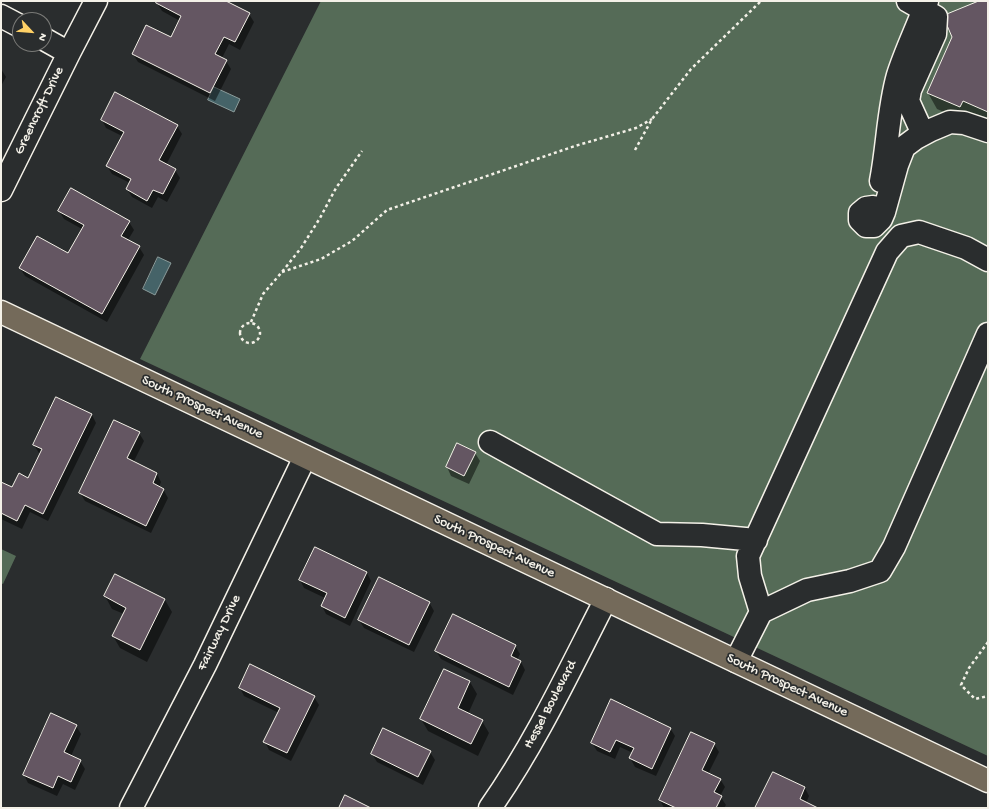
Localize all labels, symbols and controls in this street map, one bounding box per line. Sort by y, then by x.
north arrow [12,12,52,52]
text: N [35,31,49,43]
street label: Greencroft Drive [11,64,69,158]
street label: South Prospect Avenue [139,372,265,444]
street label: South Prospect Avenue [431,511,557,583]
street label: Fairway Drive [194,592,246,674]
street label: South Prospect Avenue [724,650,850,722]
street label: Hessel Boulevard [521,658,581,752]

